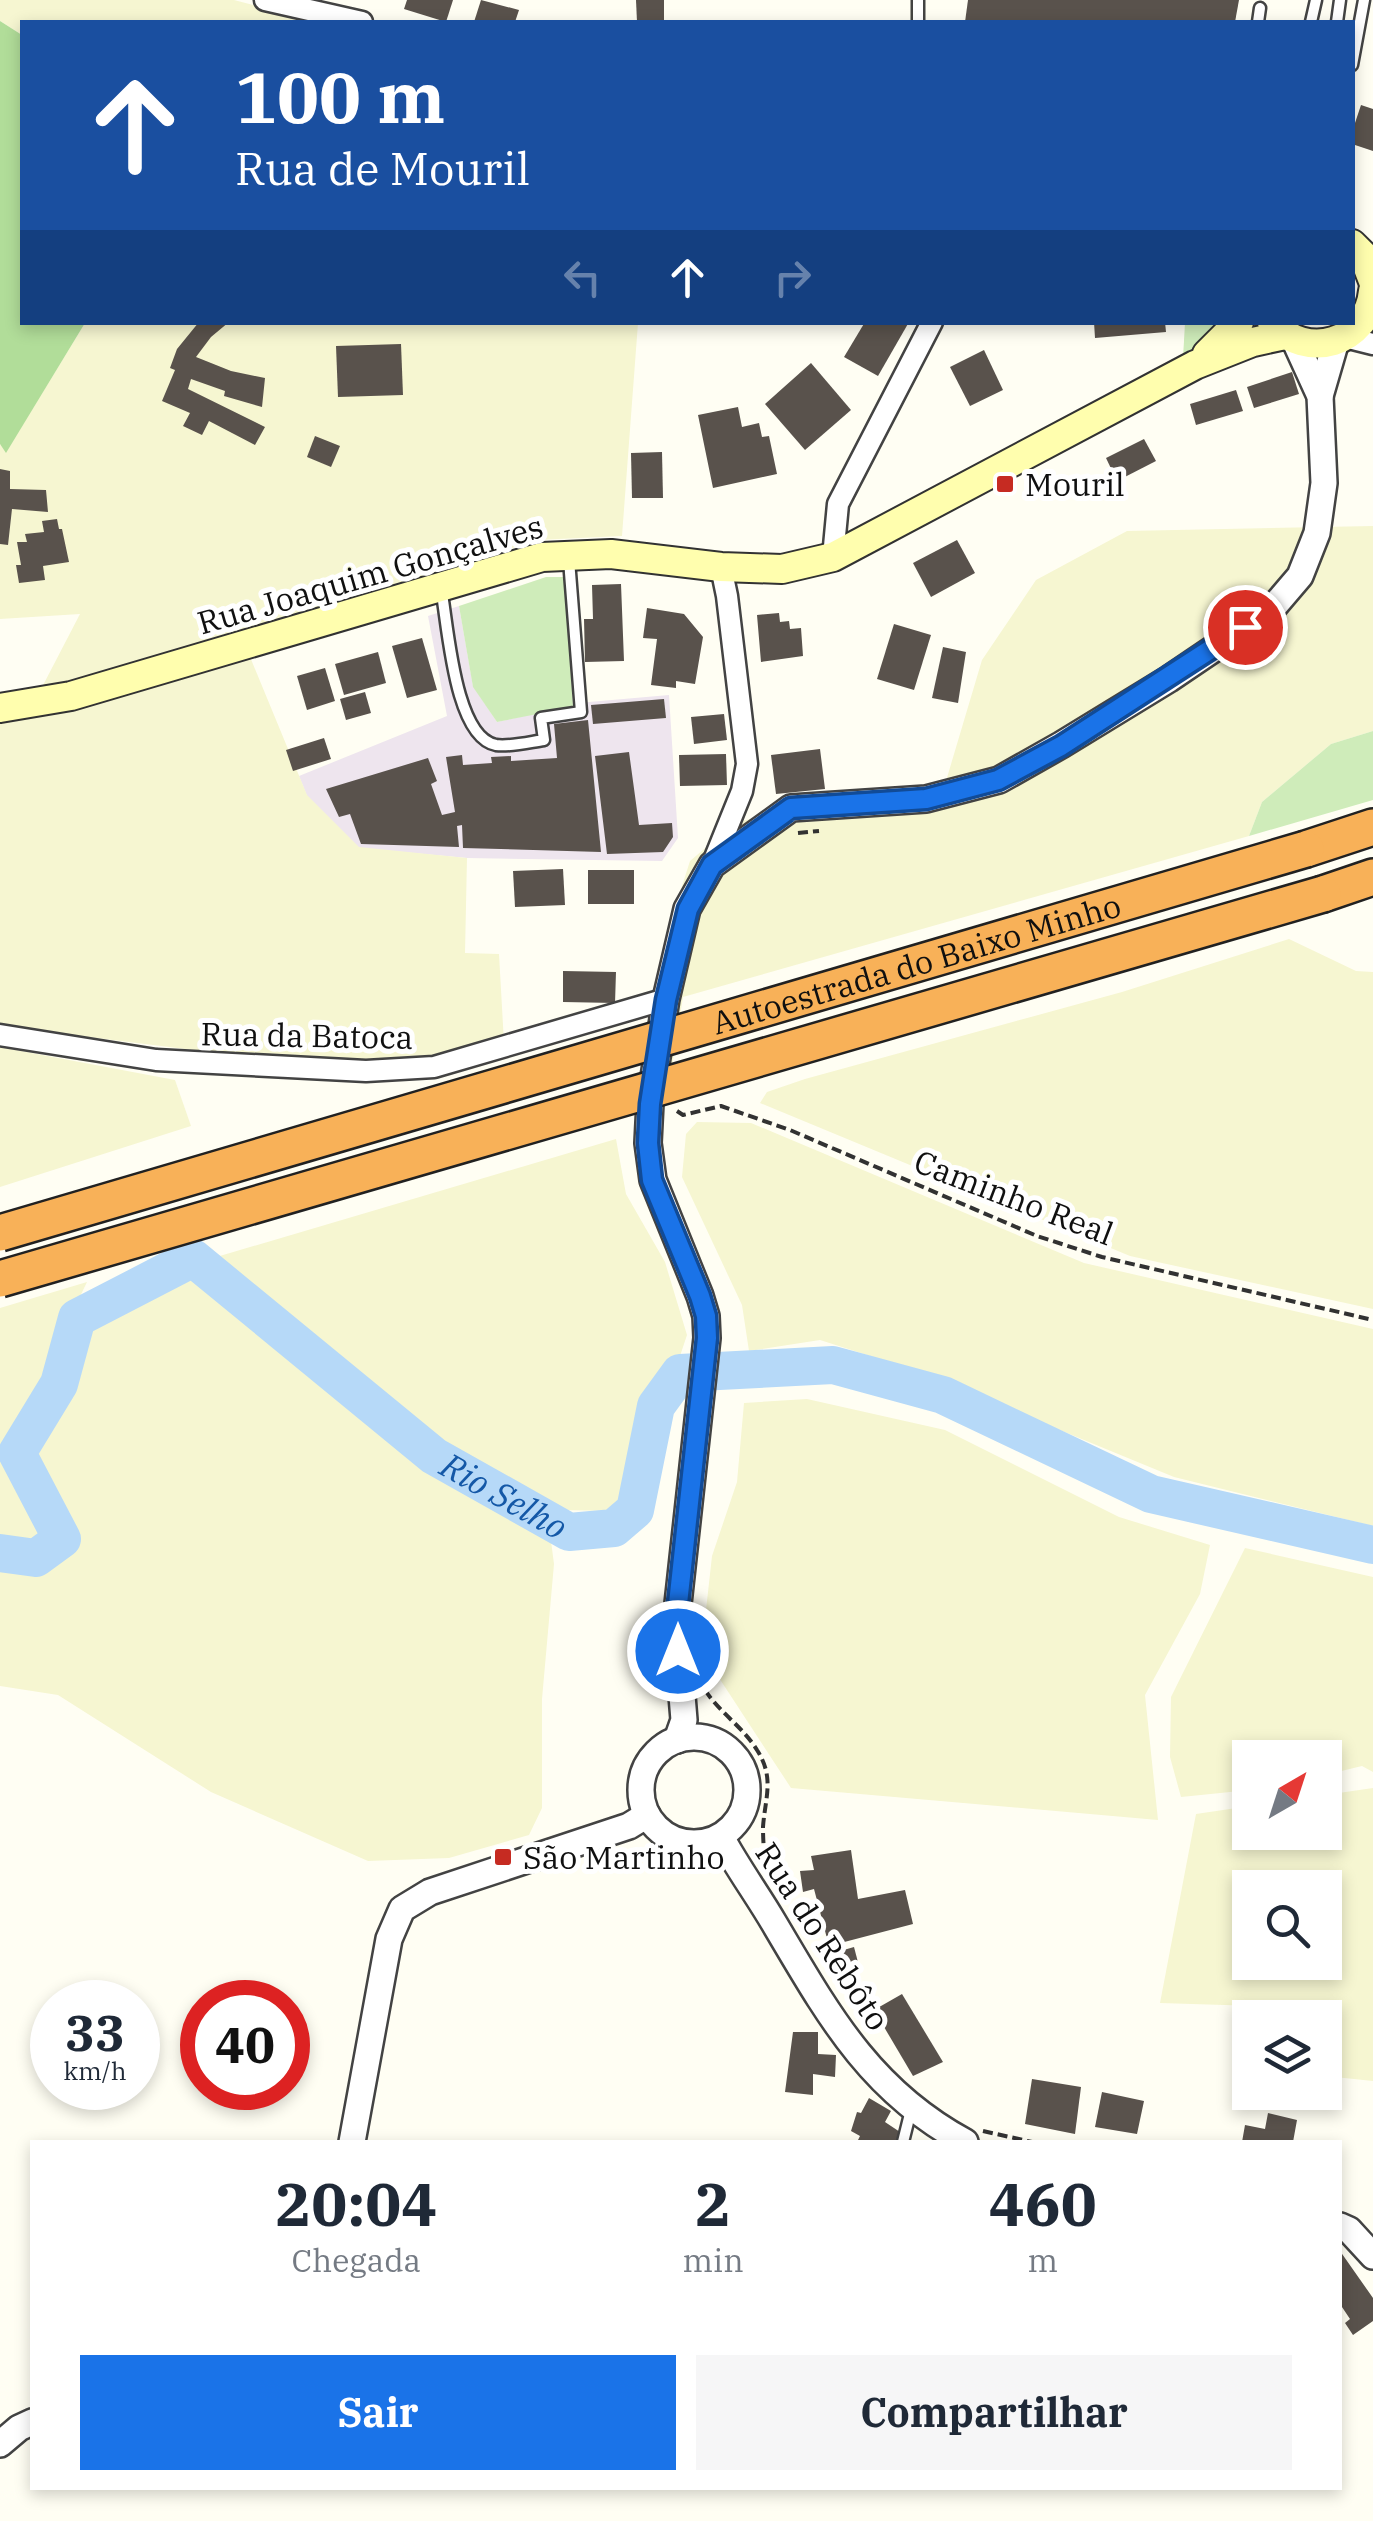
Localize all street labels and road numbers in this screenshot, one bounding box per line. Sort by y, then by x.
street label: Rua Joaquim Gonçalves [192,505,548,643]
street label: Autoestrada do Baixo Minho [707,884,1126,1044]
street label: Rua da Batoca [200,1012,414,1058]
street label: Caminho Real [908,1140,1120,1254]
street label: Rua do Rebôto [747,1834,899,2038]

